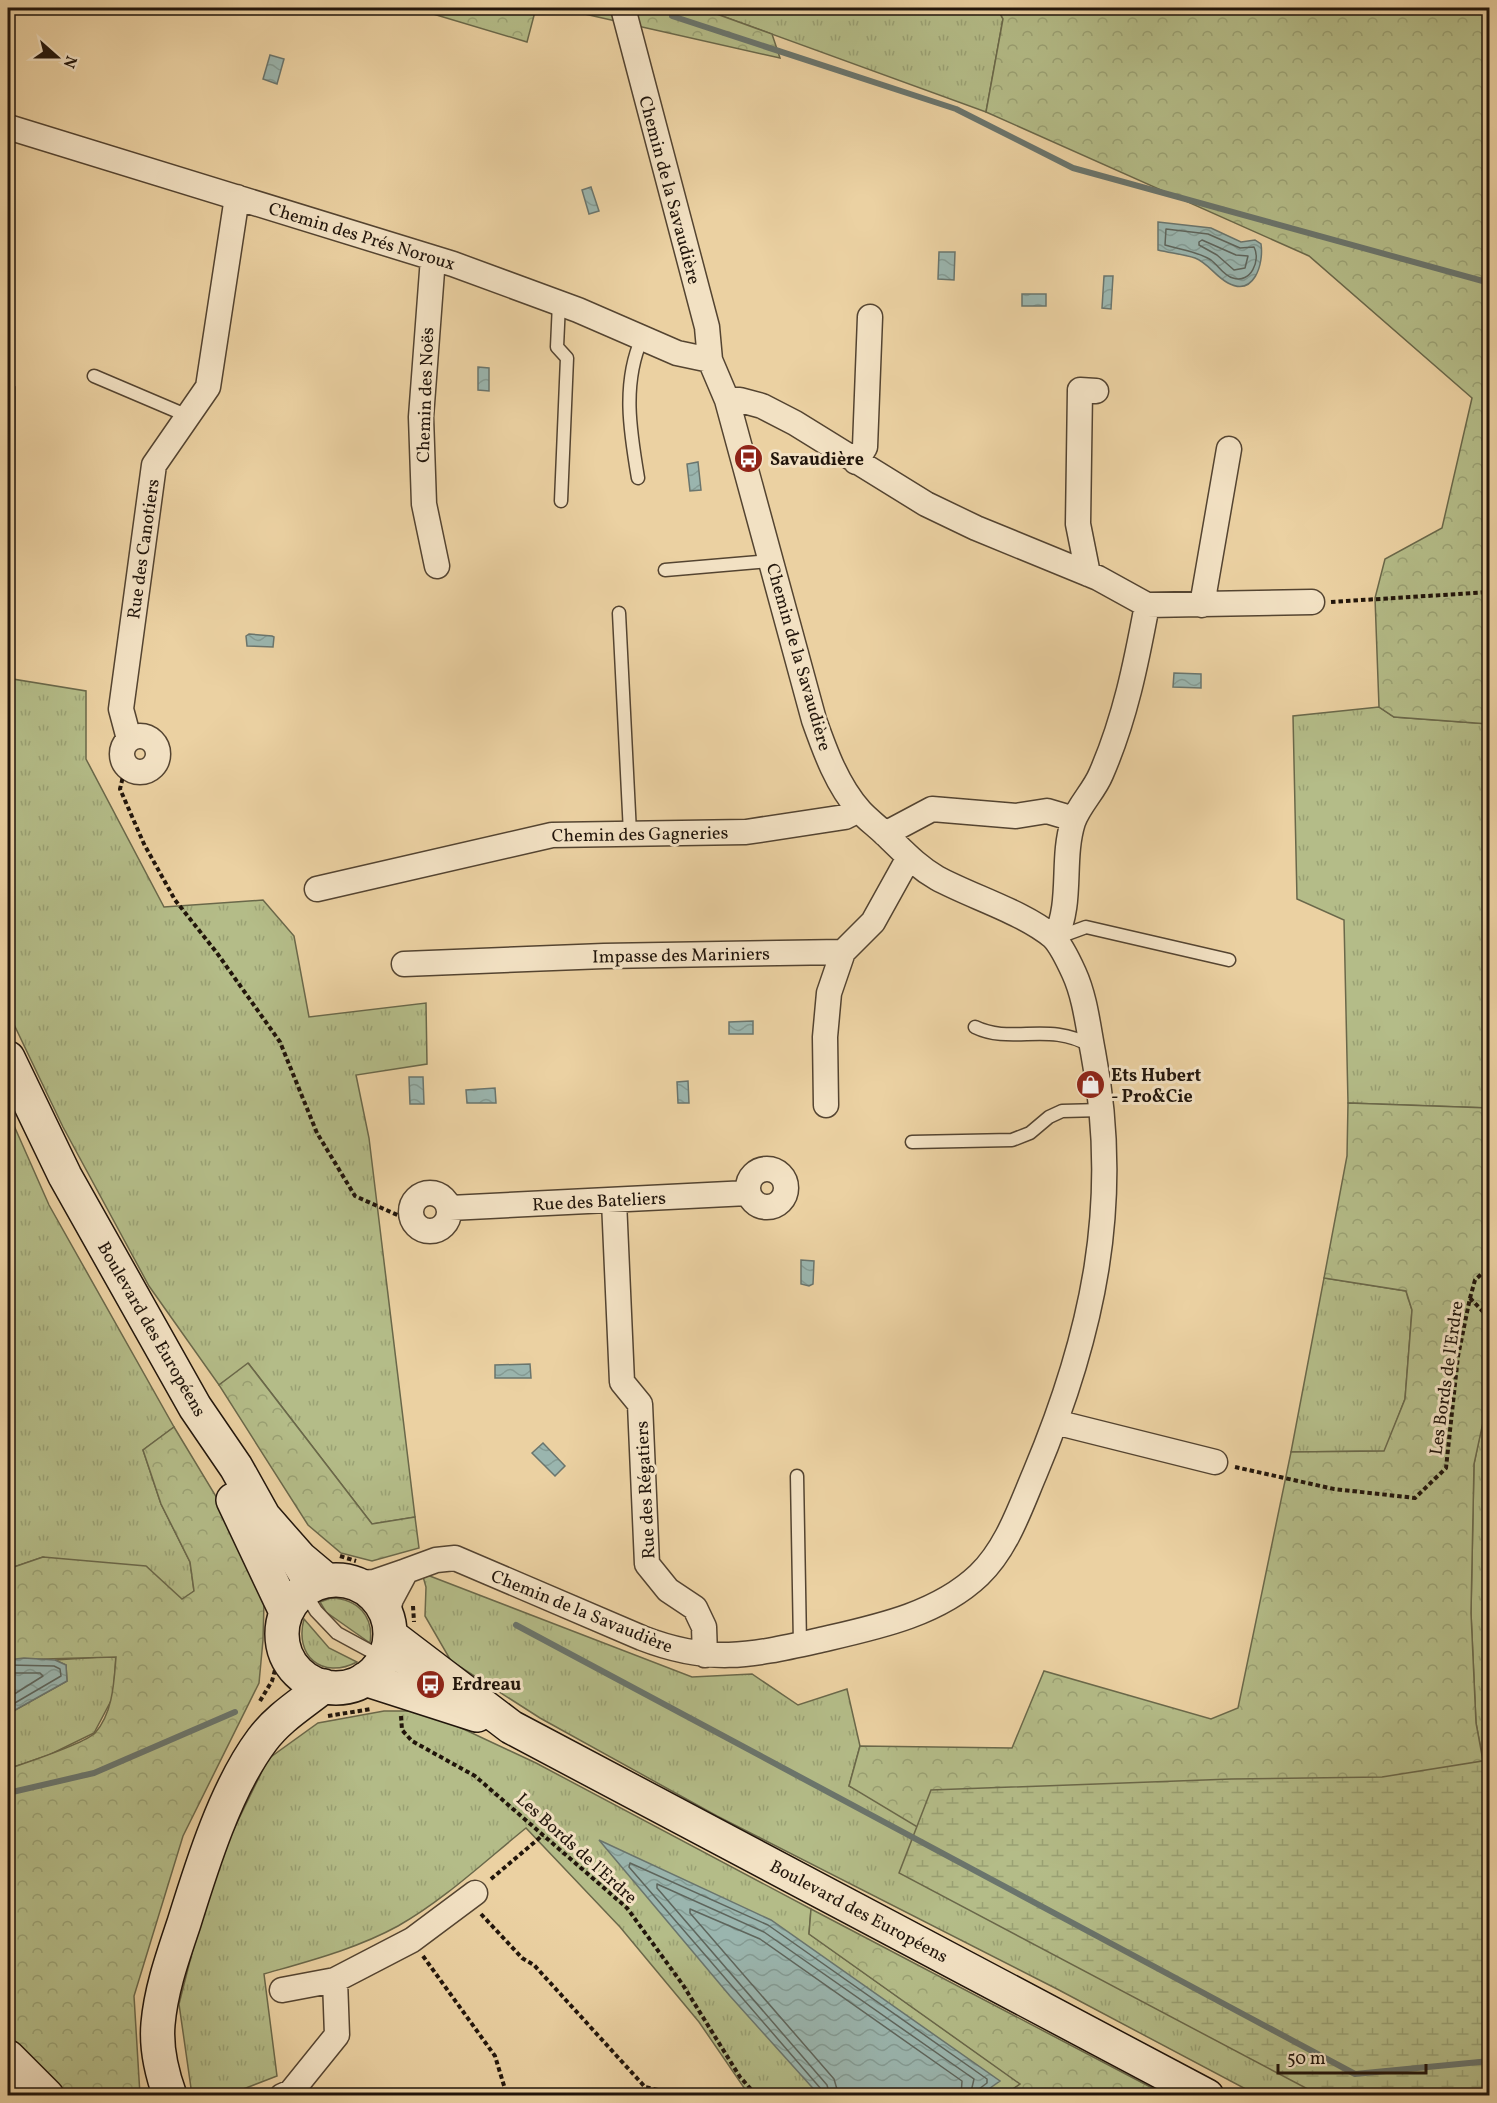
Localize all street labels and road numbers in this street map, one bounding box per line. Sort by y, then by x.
street label: Chemin de la Savaudière [631,93,706,287]
street label: Chemin des Prés Noroux [265,197,458,278]
street label: Chemin des Noës [412,327,441,463]
street label: Rue des Canotiers [122,478,167,621]
street label: Chemin de la Savaudière [759,561,836,754]
street label: Chemin des Gagneries [552,821,728,850]
street label: Impasse des Mariniers [592,942,770,971]
street label: Rue des Bateliers [532,1187,667,1218]
street label: Boulevard des Européens [90,1238,211,1422]
street label: Les Bords de l'Erdre [1424,1300,1471,1457]
street label: Rue des Régatiers [630,1420,663,1560]
street label: Chemin de la Savaudière [487,1564,676,1660]
street label: Les Bords de l'Erdre [510,1788,642,1910]
street label: Boulevard des Européens [765,1855,952,1970]

